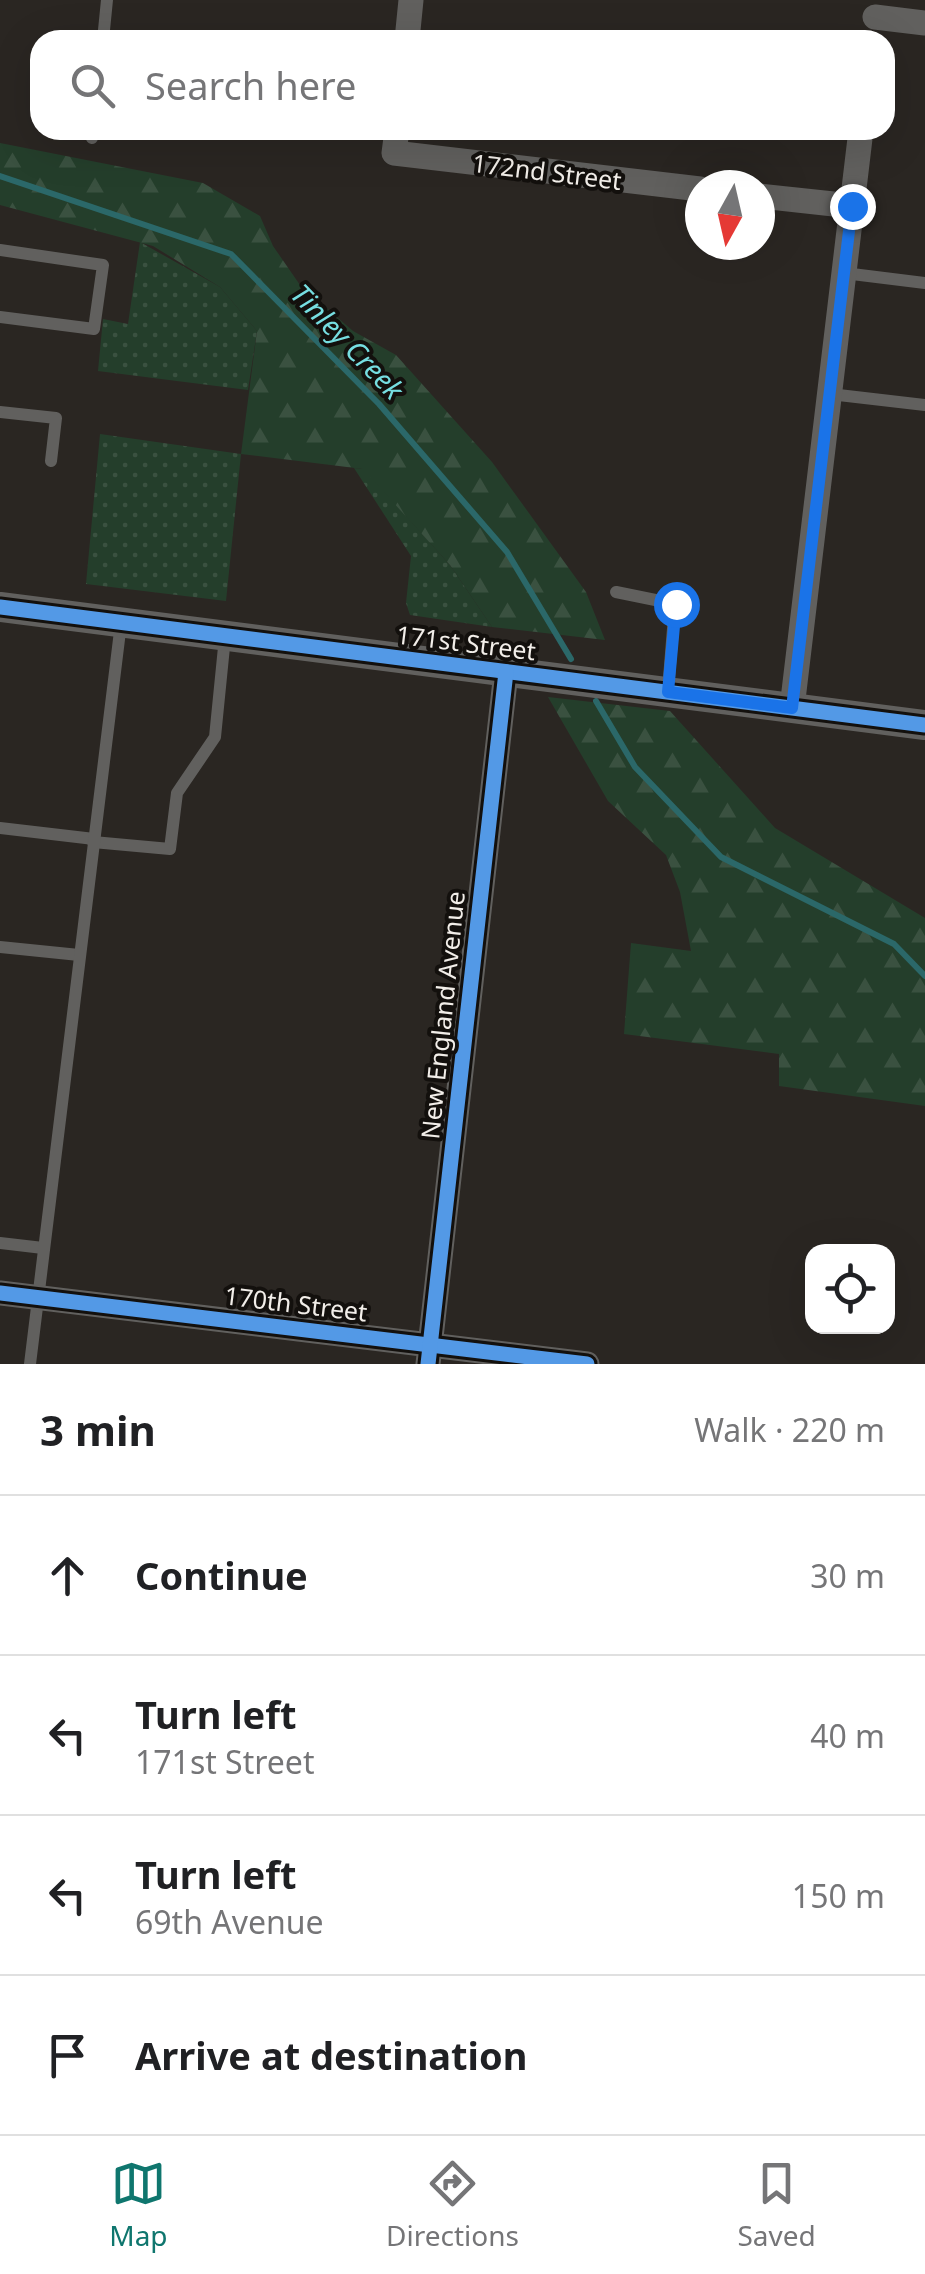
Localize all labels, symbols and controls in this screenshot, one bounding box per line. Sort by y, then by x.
search box [30,30,895,140]
icon: search [65,58,120,113]
text: Search here [145,59,356,111]
street label: 172nd Street [470,145,624,197]
north arrow [685,170,775,260]
route end [830,184,876,230]
water label: Tinley Creek [283,275,414,408]
route start [654,582,700,628]
street label: 171st Street [394,617,538,667]
street label: New England Avenue [412,889,472,1141]
map controls [805,1244,895,1334]
button: locate [805,1244,895,1334]
street label: 170th Street [223,1277,369,1329]
text: 3 min [40,1401,156,1458]
text: Walk · 220 m [694,1408,885,1451]
icon: ahead [40,1548,95,1603]
text: Continue [135,1549,308,1601]
text: 30 m [810,1554,885,1597]
text: Turn left [135,1688,297,1740]
icon: left [40,1708,95,1763]
text: 40 m [810,1714,885,1757]
text: 171st Street [135,1740,314,1783]
text: Turn left [135,1848,297,1900]
icon: left [40,1868,95,1923]
text: 150 m [792,1874,885,1917]
text: 69th Avenue [135,1900,324,1943]
icon: arrive [40,2028,95,2083]
text: Arrive at destination [135,2029,527,2081]
tab: Map [109,2156,168,2254]
tab: Directions [386,2156,519,2254]
tab: Saved [737,2156,816,2254]

